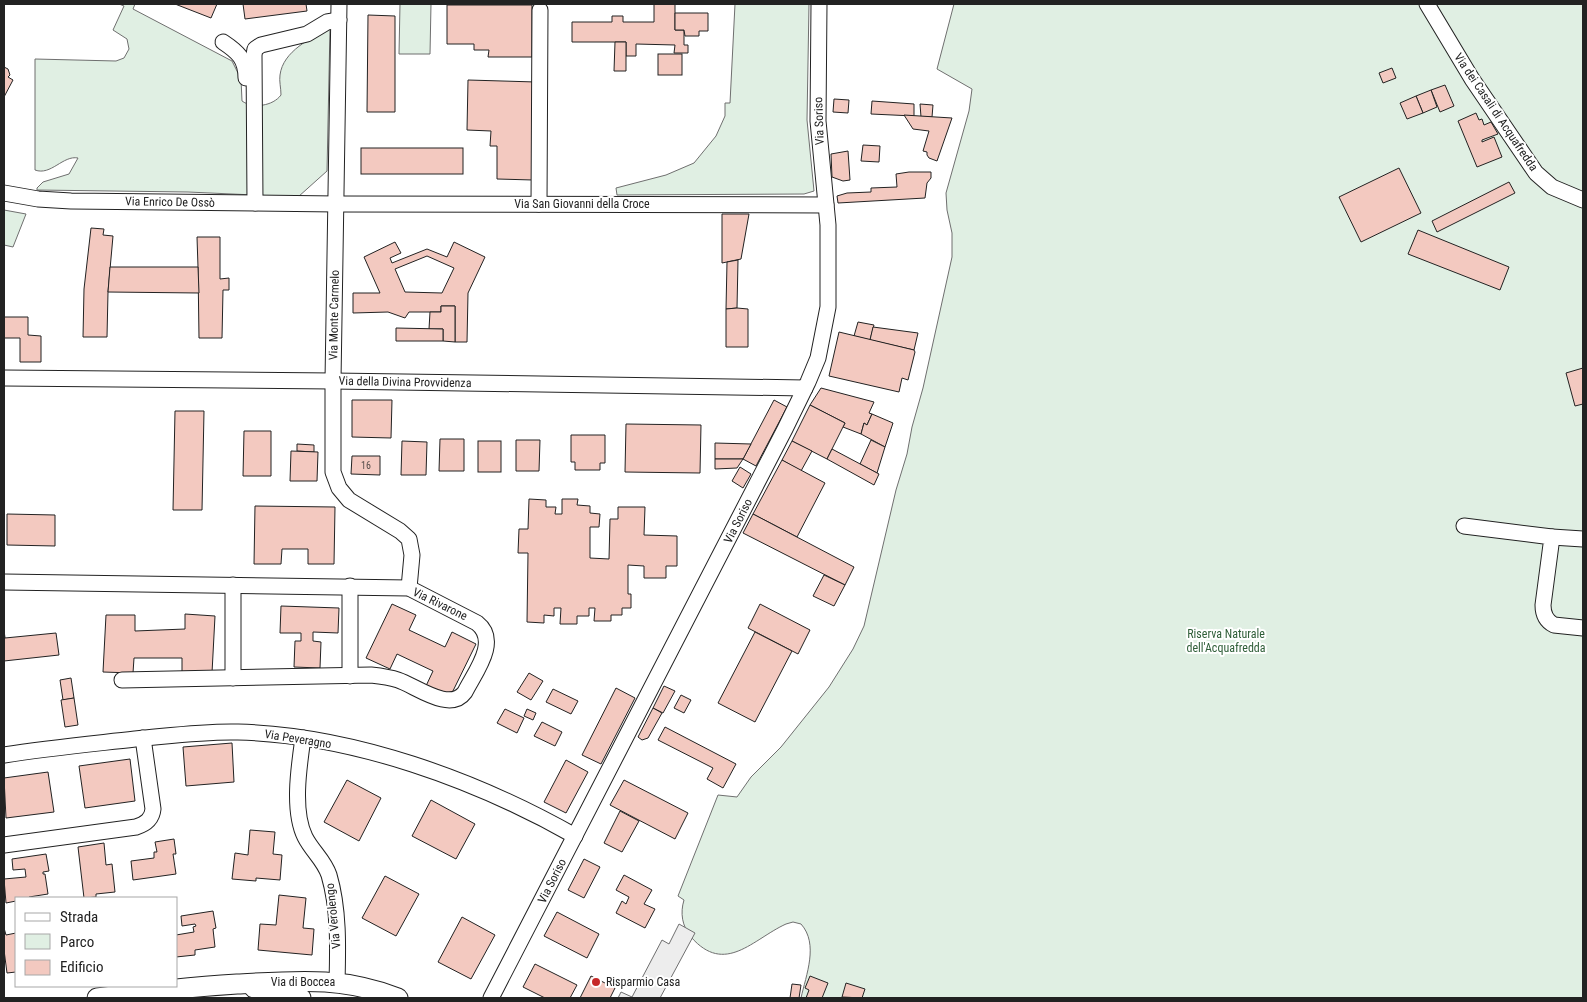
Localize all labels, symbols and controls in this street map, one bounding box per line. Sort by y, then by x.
street label: Via dei Casali di Acquafredda [1451,50,1541,174]
street label: Via Soriso [811,97,827,145]
street label: Via Enrico De Ossò [125,194,215,210]
street label: Via San Giovanni della Croce [514,197,650,211]
street label: Via Monte Carmelo [326,270,342,360]
street label: Via della Divina Provvidenza [338,374,472,390]
house number: 16 [361,460,371,471]
street label: Via Soriso [721,496,755,546]
street label: Via Rivarone [410,585,470,623]
park label: Riserva Naturale dell'Acquafredda [1186,627,1266,655]
street label: Via Peveragno [263,727,333,751]
street label: Via Soriso [535,856,569,906]
street label: Via Verolengo [323,883,343,949]
legend [15,897,178,987]
text: Strada [60,908,98,926]
text: Parco [60,933,94,951]
text: Edificio [60,958,103,976]
street label: Via di Boccea [271,975,335,989]
place label: Risparmio Casa [606,975,681,989]
marker: Risparmio Casa [590,976,602,988]

